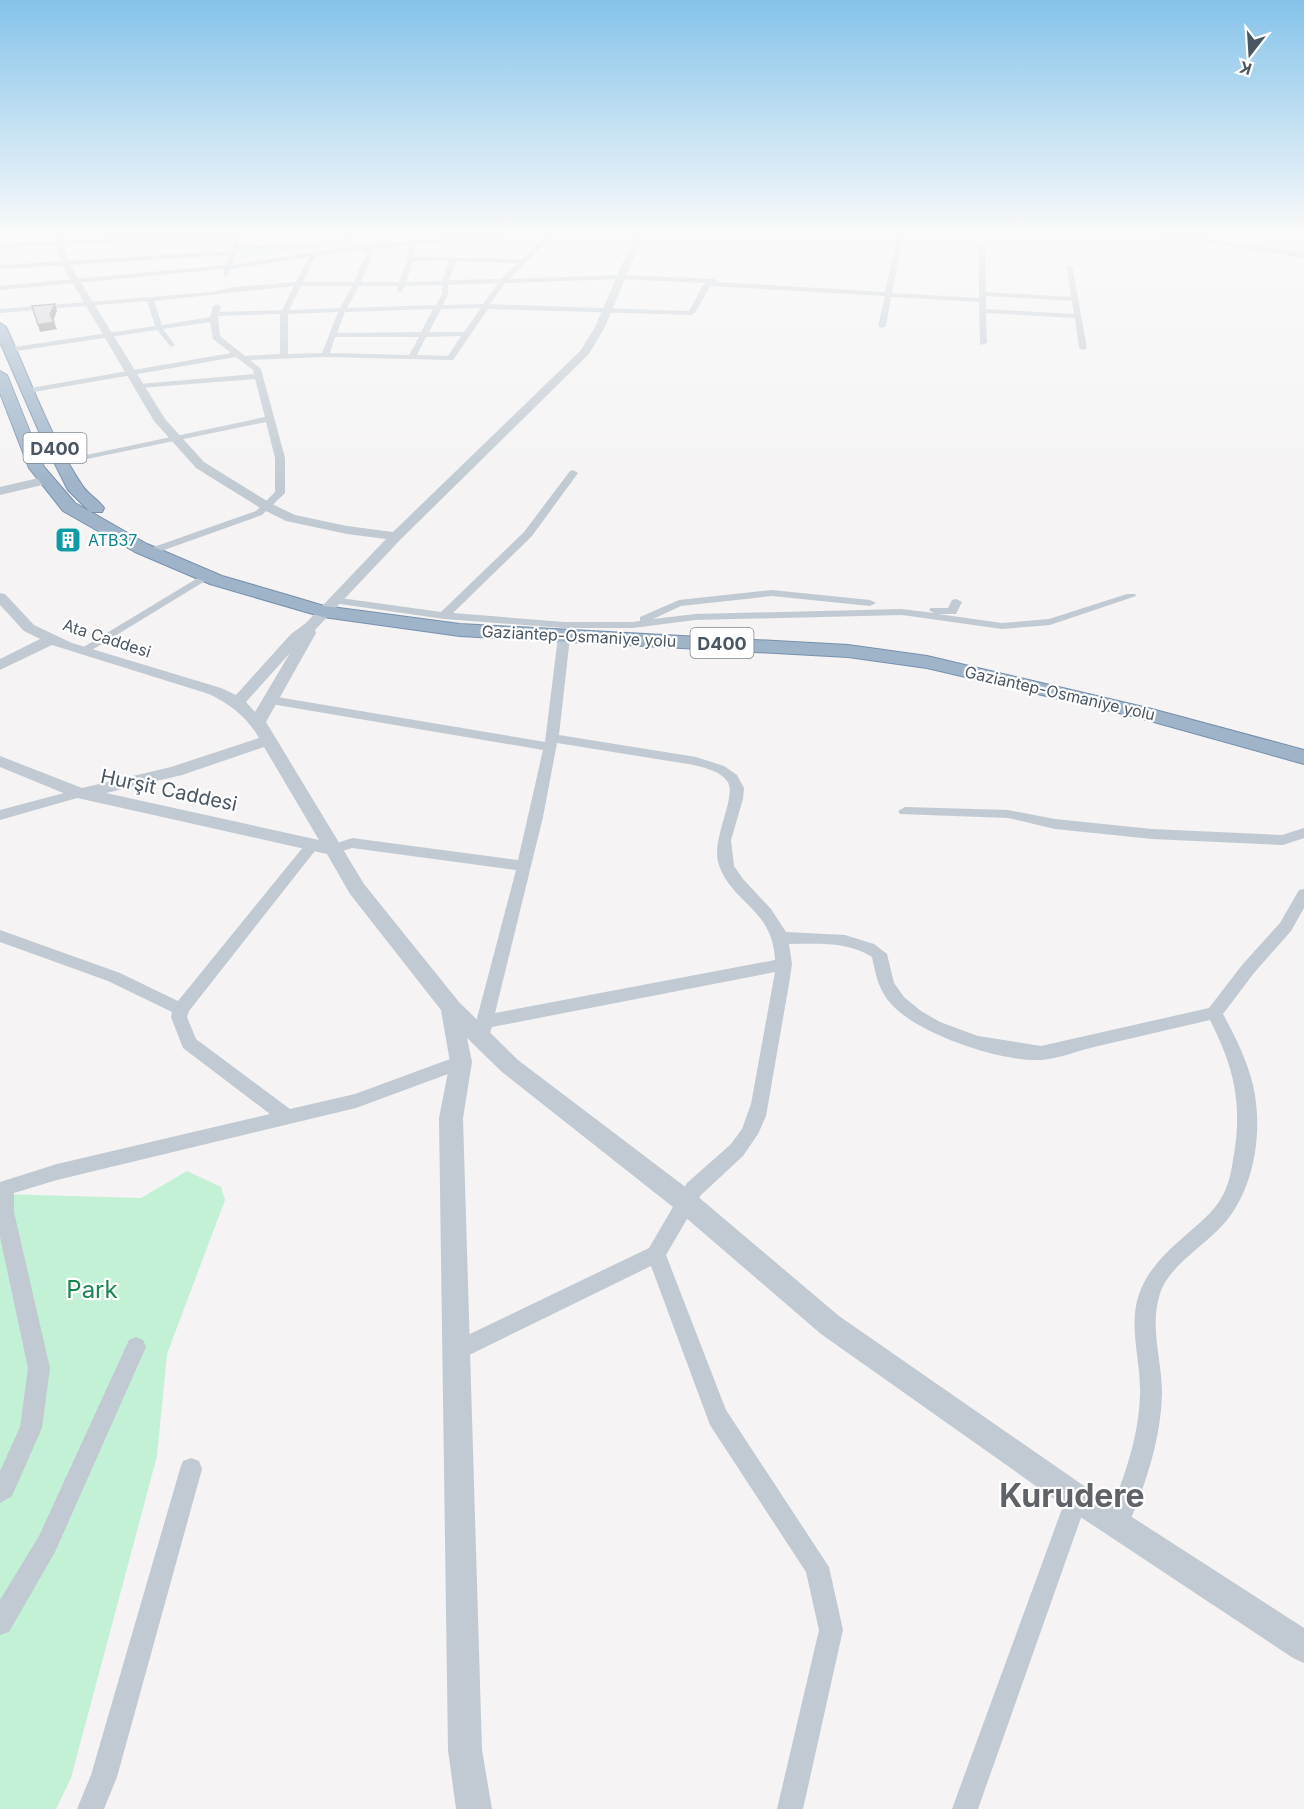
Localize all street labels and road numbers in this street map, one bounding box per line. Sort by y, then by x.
road number: D400 [23,433,86,463]
street label: Ata Caddesi [60,614,154,662]
street label: Gaziantep-Osmaniye yolu [481,621,677,651]
road number: D400 [690,628,754,658]
street label: Gaziantep-Osmaniye yolu [963,661,1157,725]
street label: Hurşit Caddesi [98,764,240,816]

